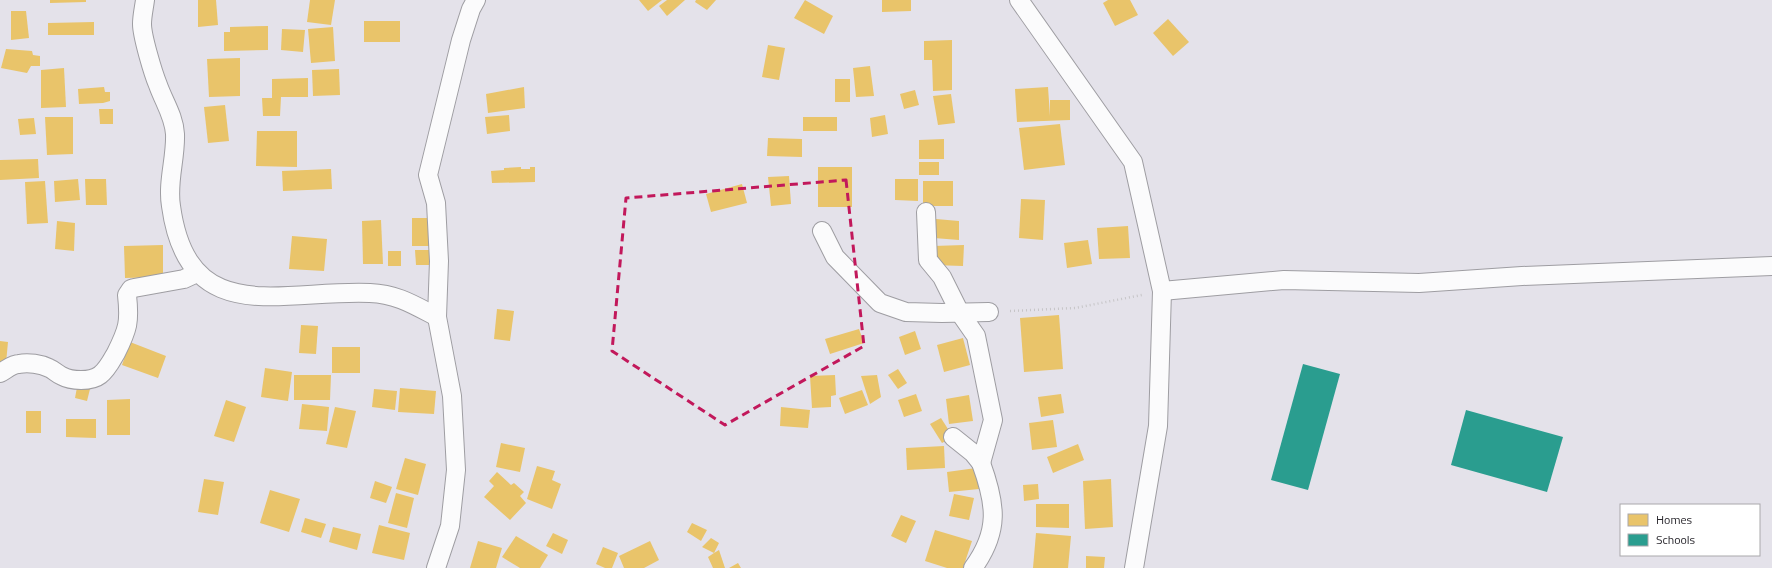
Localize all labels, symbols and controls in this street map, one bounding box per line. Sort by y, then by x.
legend [1620,504,1760,556]
text: Homes [1656,510,1692,529]
text: Schools [1656,530,1696,549]

